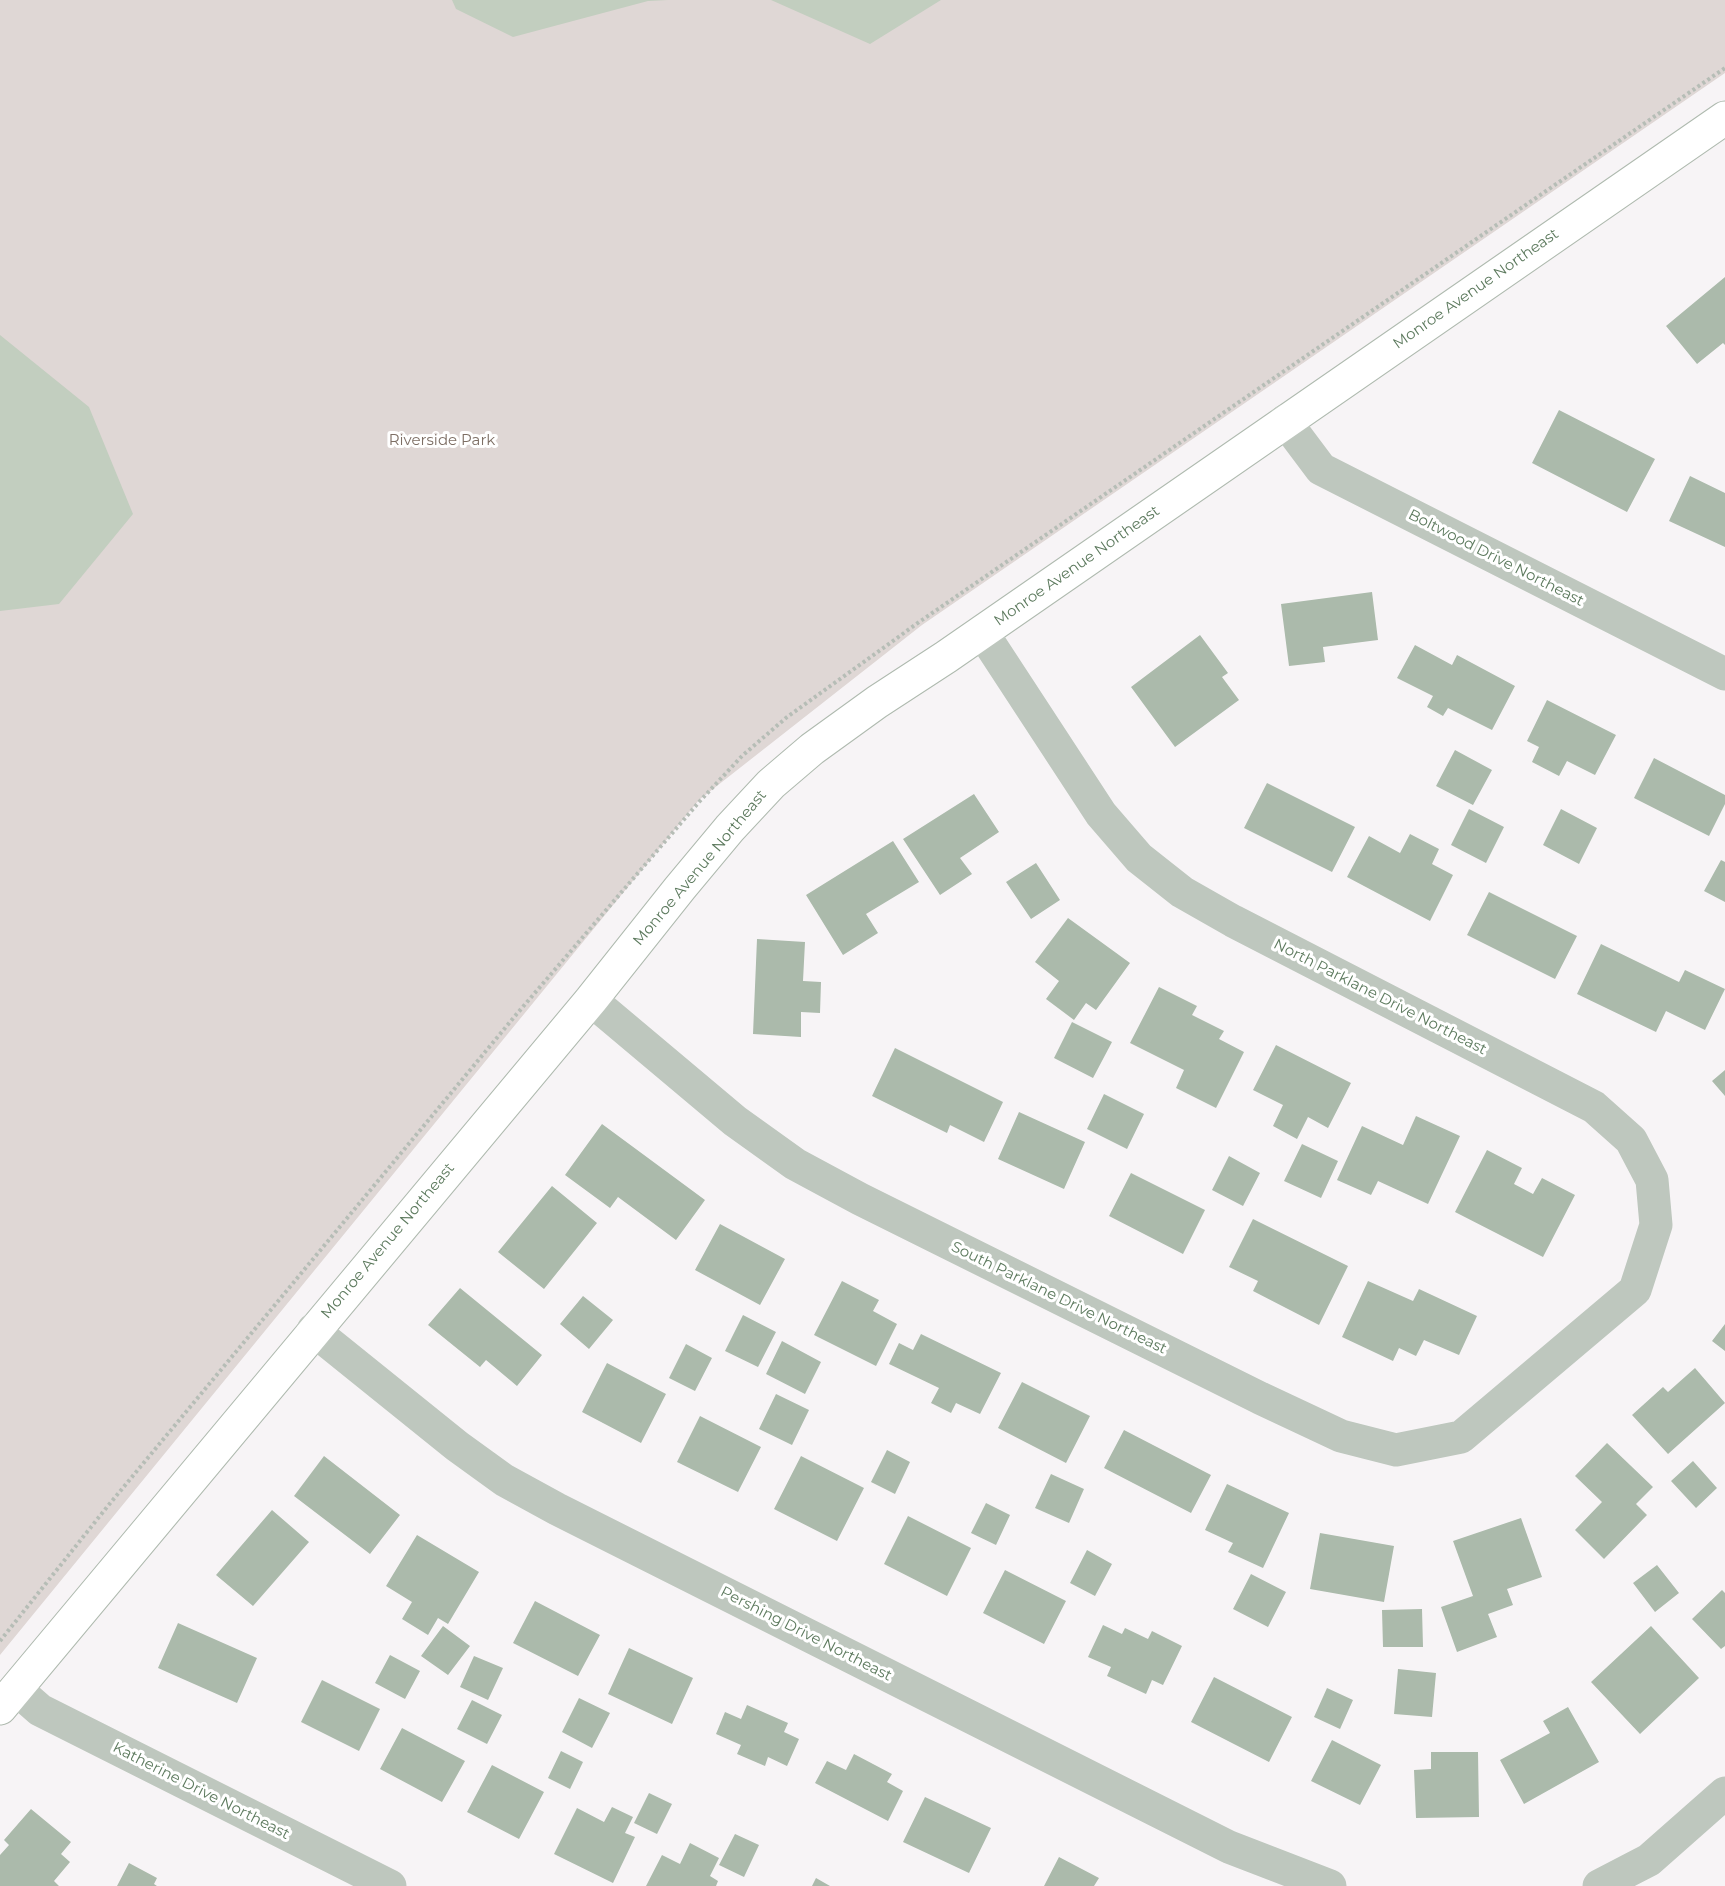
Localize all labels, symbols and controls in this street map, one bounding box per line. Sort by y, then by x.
street label: Monroe Avenue Northeast [1390,225,1562,353]
park label: Riverside Park [389,432,495,450]
street label: Monroe Avenue Northeast [991,502,1163,630]
street label: Boltwood Drive Northeast [1405,506,1587,610]
street label: Monroe Avenue Northeast [630,786,770,950]
street label: North Parklane Drive Northeast [1270,935,1490,1059]
street label: Monroe Avenue Northeast [318,1159,458,1323]
street label: South Parklane Drive Northeast [948,1238,1170,1358]
street label: Pershing Drive Northeast [717,1583,895,1685]
street label: Katherine Drive Northeast [110,1738,292,1844]

